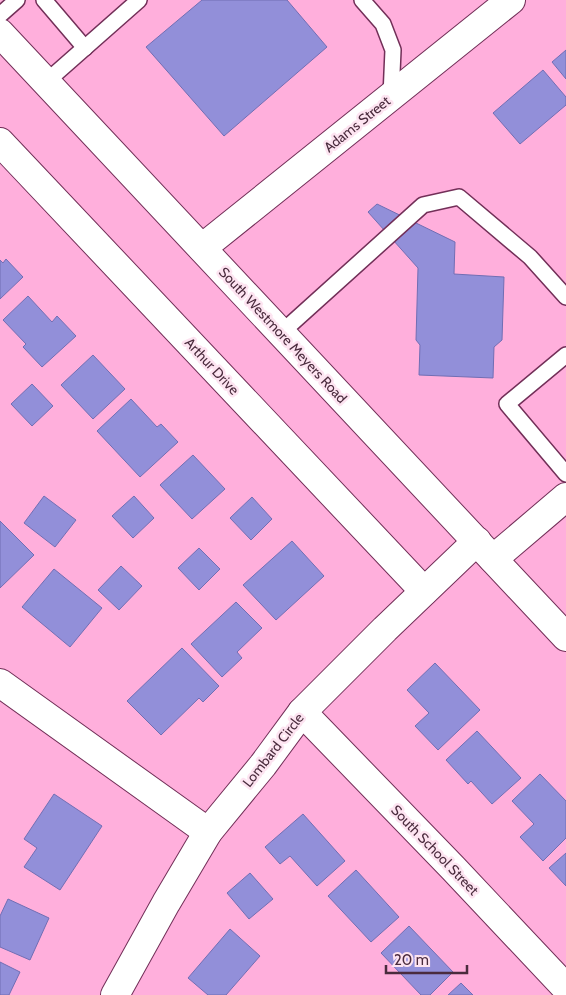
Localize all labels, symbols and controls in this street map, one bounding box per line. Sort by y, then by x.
street label: Adams Street [320,92,394,156]
street label: South Westmore Meyers Road [215,263,351,407]
street label: Arthur Drive [181,334,243,398]
street label: Lombard Circle [238,709,308,791]
street label: South School Street [387,801,483,899]
scale bar [386,942,467,974]
text: 20 m [394,951,429,969]

